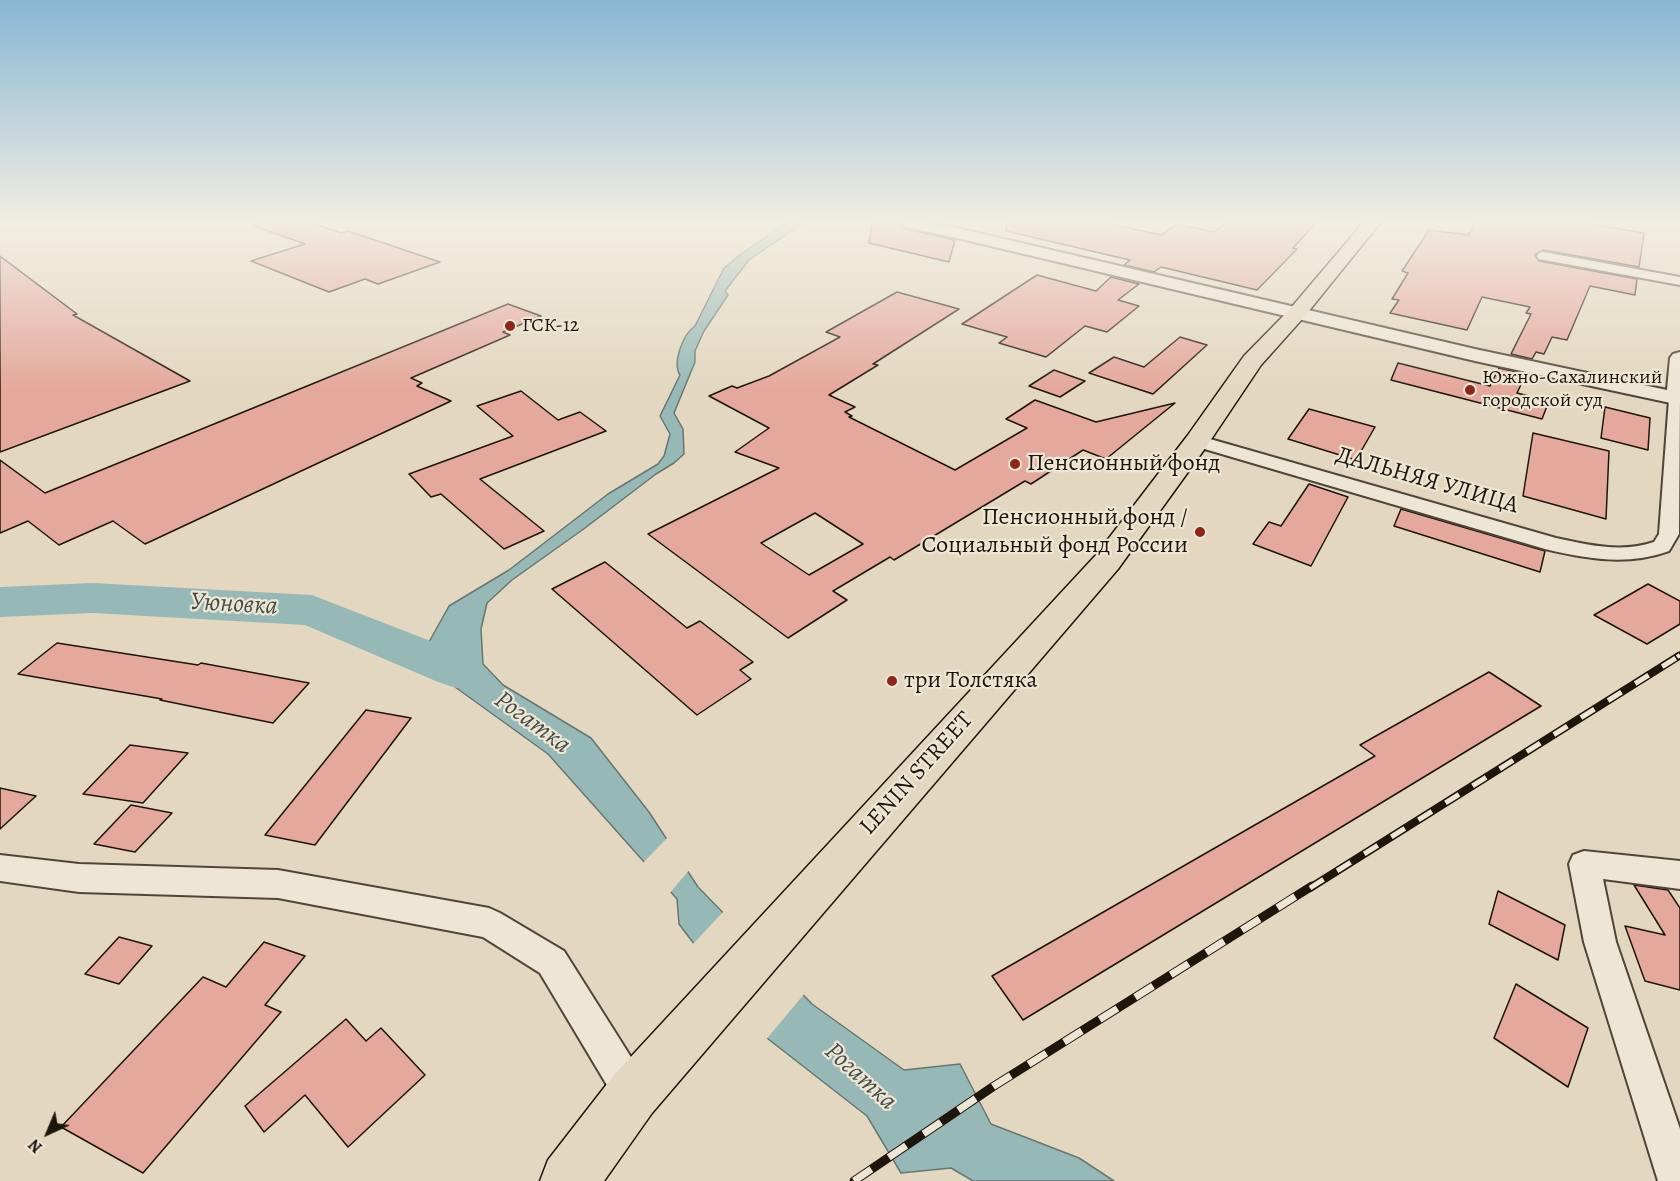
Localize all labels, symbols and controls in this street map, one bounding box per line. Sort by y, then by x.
place label: ГСК-12 [522,314,579,338]
marker: ГСК-12 [503,319,517,333]
place label: Южно-Сахалинский городской суд [1482,366,1663,413]
marker: Южно-Сахалинский городской суд [1463,383,1477,397]
street label: ДАЛЬНЯЯ УЛИЦА [1332,441,1522,521]
place label: Пенсионный фонд [1027,450,1220,478]
marker: Пенсионный фонд [1008,457,1022,471]
place label: Пенсионный фонд / Социальный фонд России [922,504,1188,560]
marker: Пенсионный фонд / Социальный фонд России [1193,525,1207,539]
water label: Уюновка [189,587,279,623]
place label: три Толстяка [904,667,1038,695]
marker: три Толстяка [885,674,899,688]
water label: Рогатка [488,685,576,761]
street label: LENIN STREET [854,706,980,842]
water label: Рогатка [817,1036,903,1118]
north arrow [18,1103,78,1163]
text: N [24,1134,47,1158]

